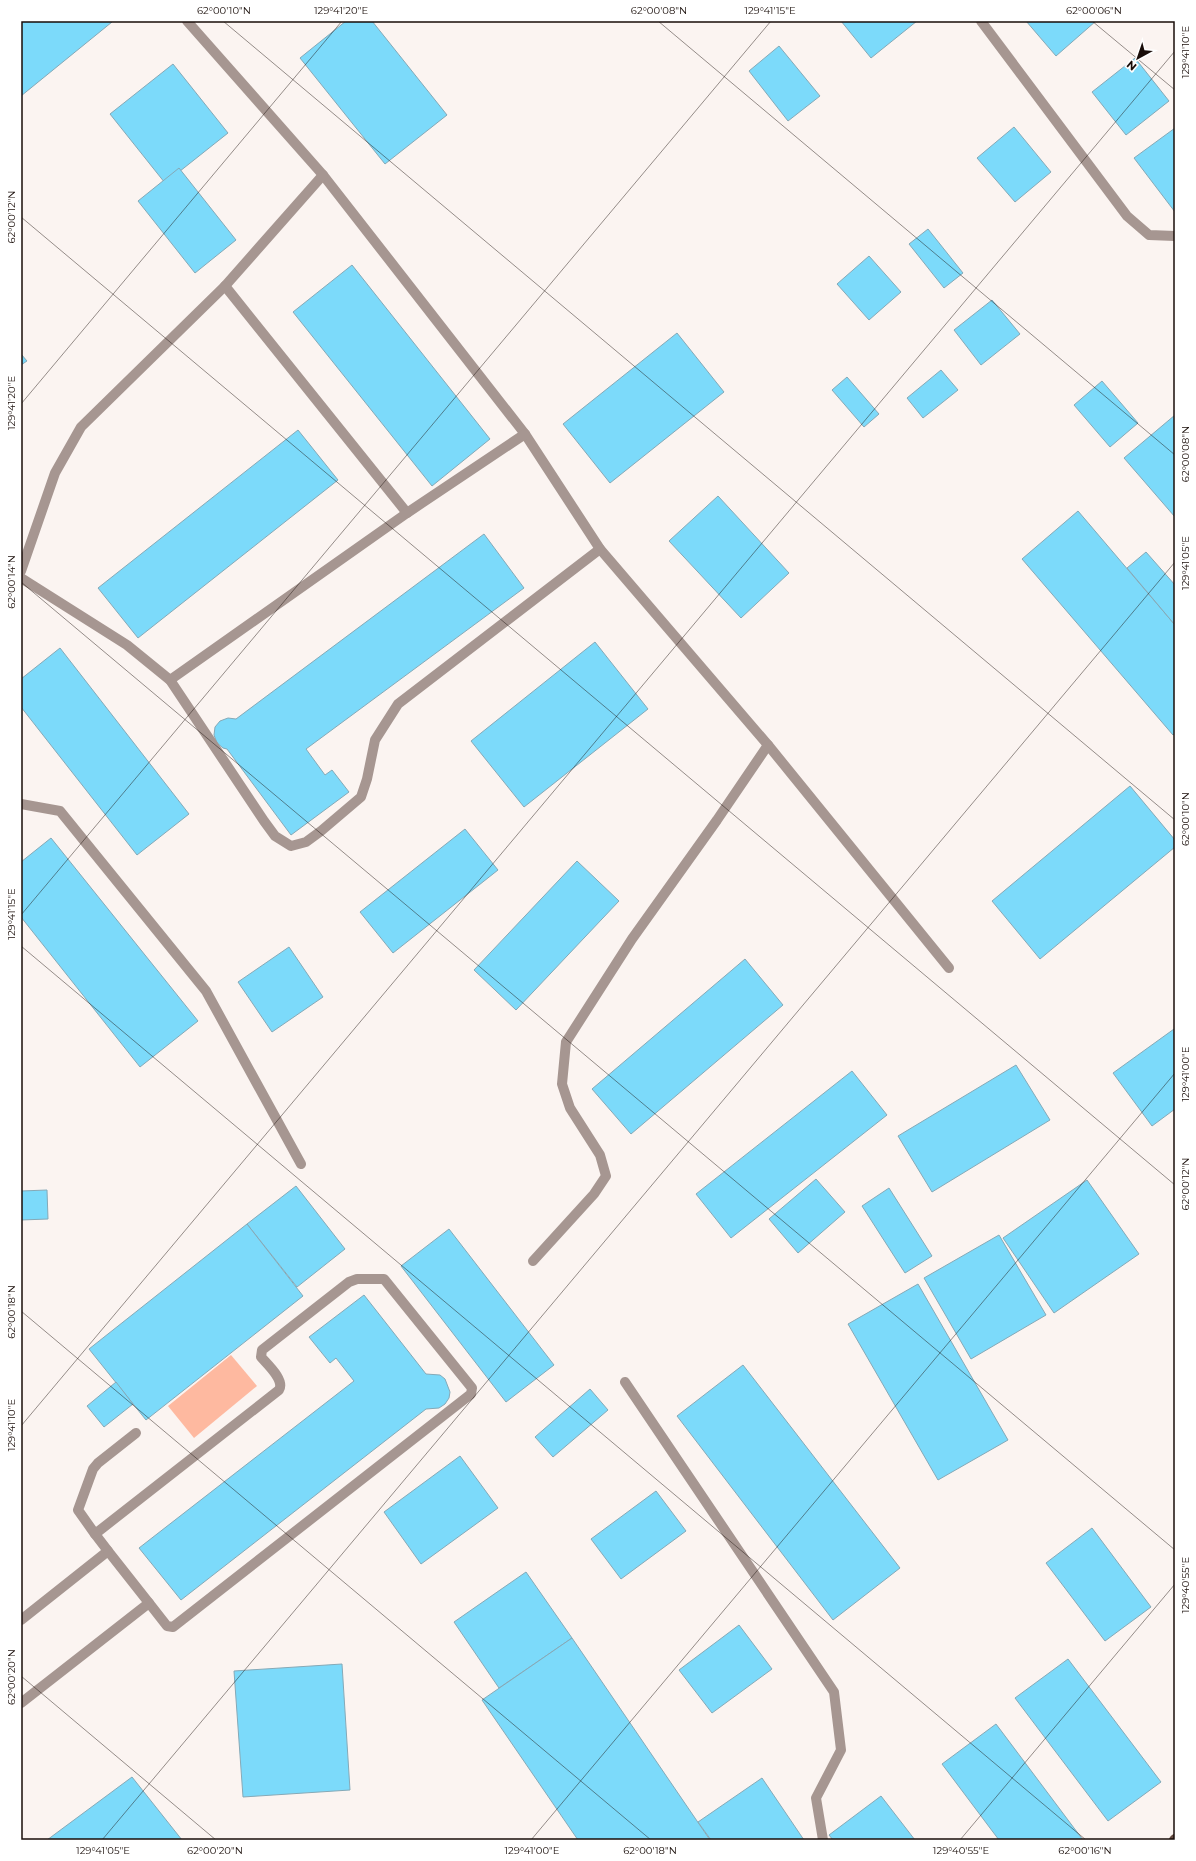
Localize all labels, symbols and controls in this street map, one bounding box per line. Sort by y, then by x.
text: 62°00'10"N [197,4,251,17]
text: 129°41'20"E [314,4,368,17]
text: 62°00'08"N [631,4,687,17]
text: 129°41'15"E [744,4,796,17]
text: 62°00'06"N [1066,4,1122,17]
text: 129°41'10"E [1179,25,1192,78]
north arrow [1118,38,1158,78]
text: N [1124,57,1139,74]
text: 62°00'12"N [5,191,18,243]
text: 129°41'20"E [5,376,18,430]
text: 62°00'08"N [1179,426,1192,482]
text: 129°41'05"E [1179,536,1192,590]
text: 62°00'14"N [5,555,18,609]
text: 62°00'10"N [1179,792,1192,846]
text: 129°41'15"E [5,888,18,940]
text: 129°41'00"E [1179,1046,1192,1102]
text: 62°00'12"N [1179,1158,1192,1210]
text: 62°00'18"N [5,1285,18,1339]
text: 129°41'10"E [5,1398,18,1451]
text: 129°40'55"E [1179,1557,1192,1613]
text: 62°00'20"N [5,1649,18,1705]
text: 129°41'05"E [76,1844,130,1857]
text: 62°00'20"N [187,1844,243,1857]
text: 129°41'00"E [505,1844,560,1857]
text: 62°00'18"N [623,1844,677,1857]
text: 129°40'55"E [933,1844,989,1857]
text: 62°00'16"N [1058,1844,1112,1857]

